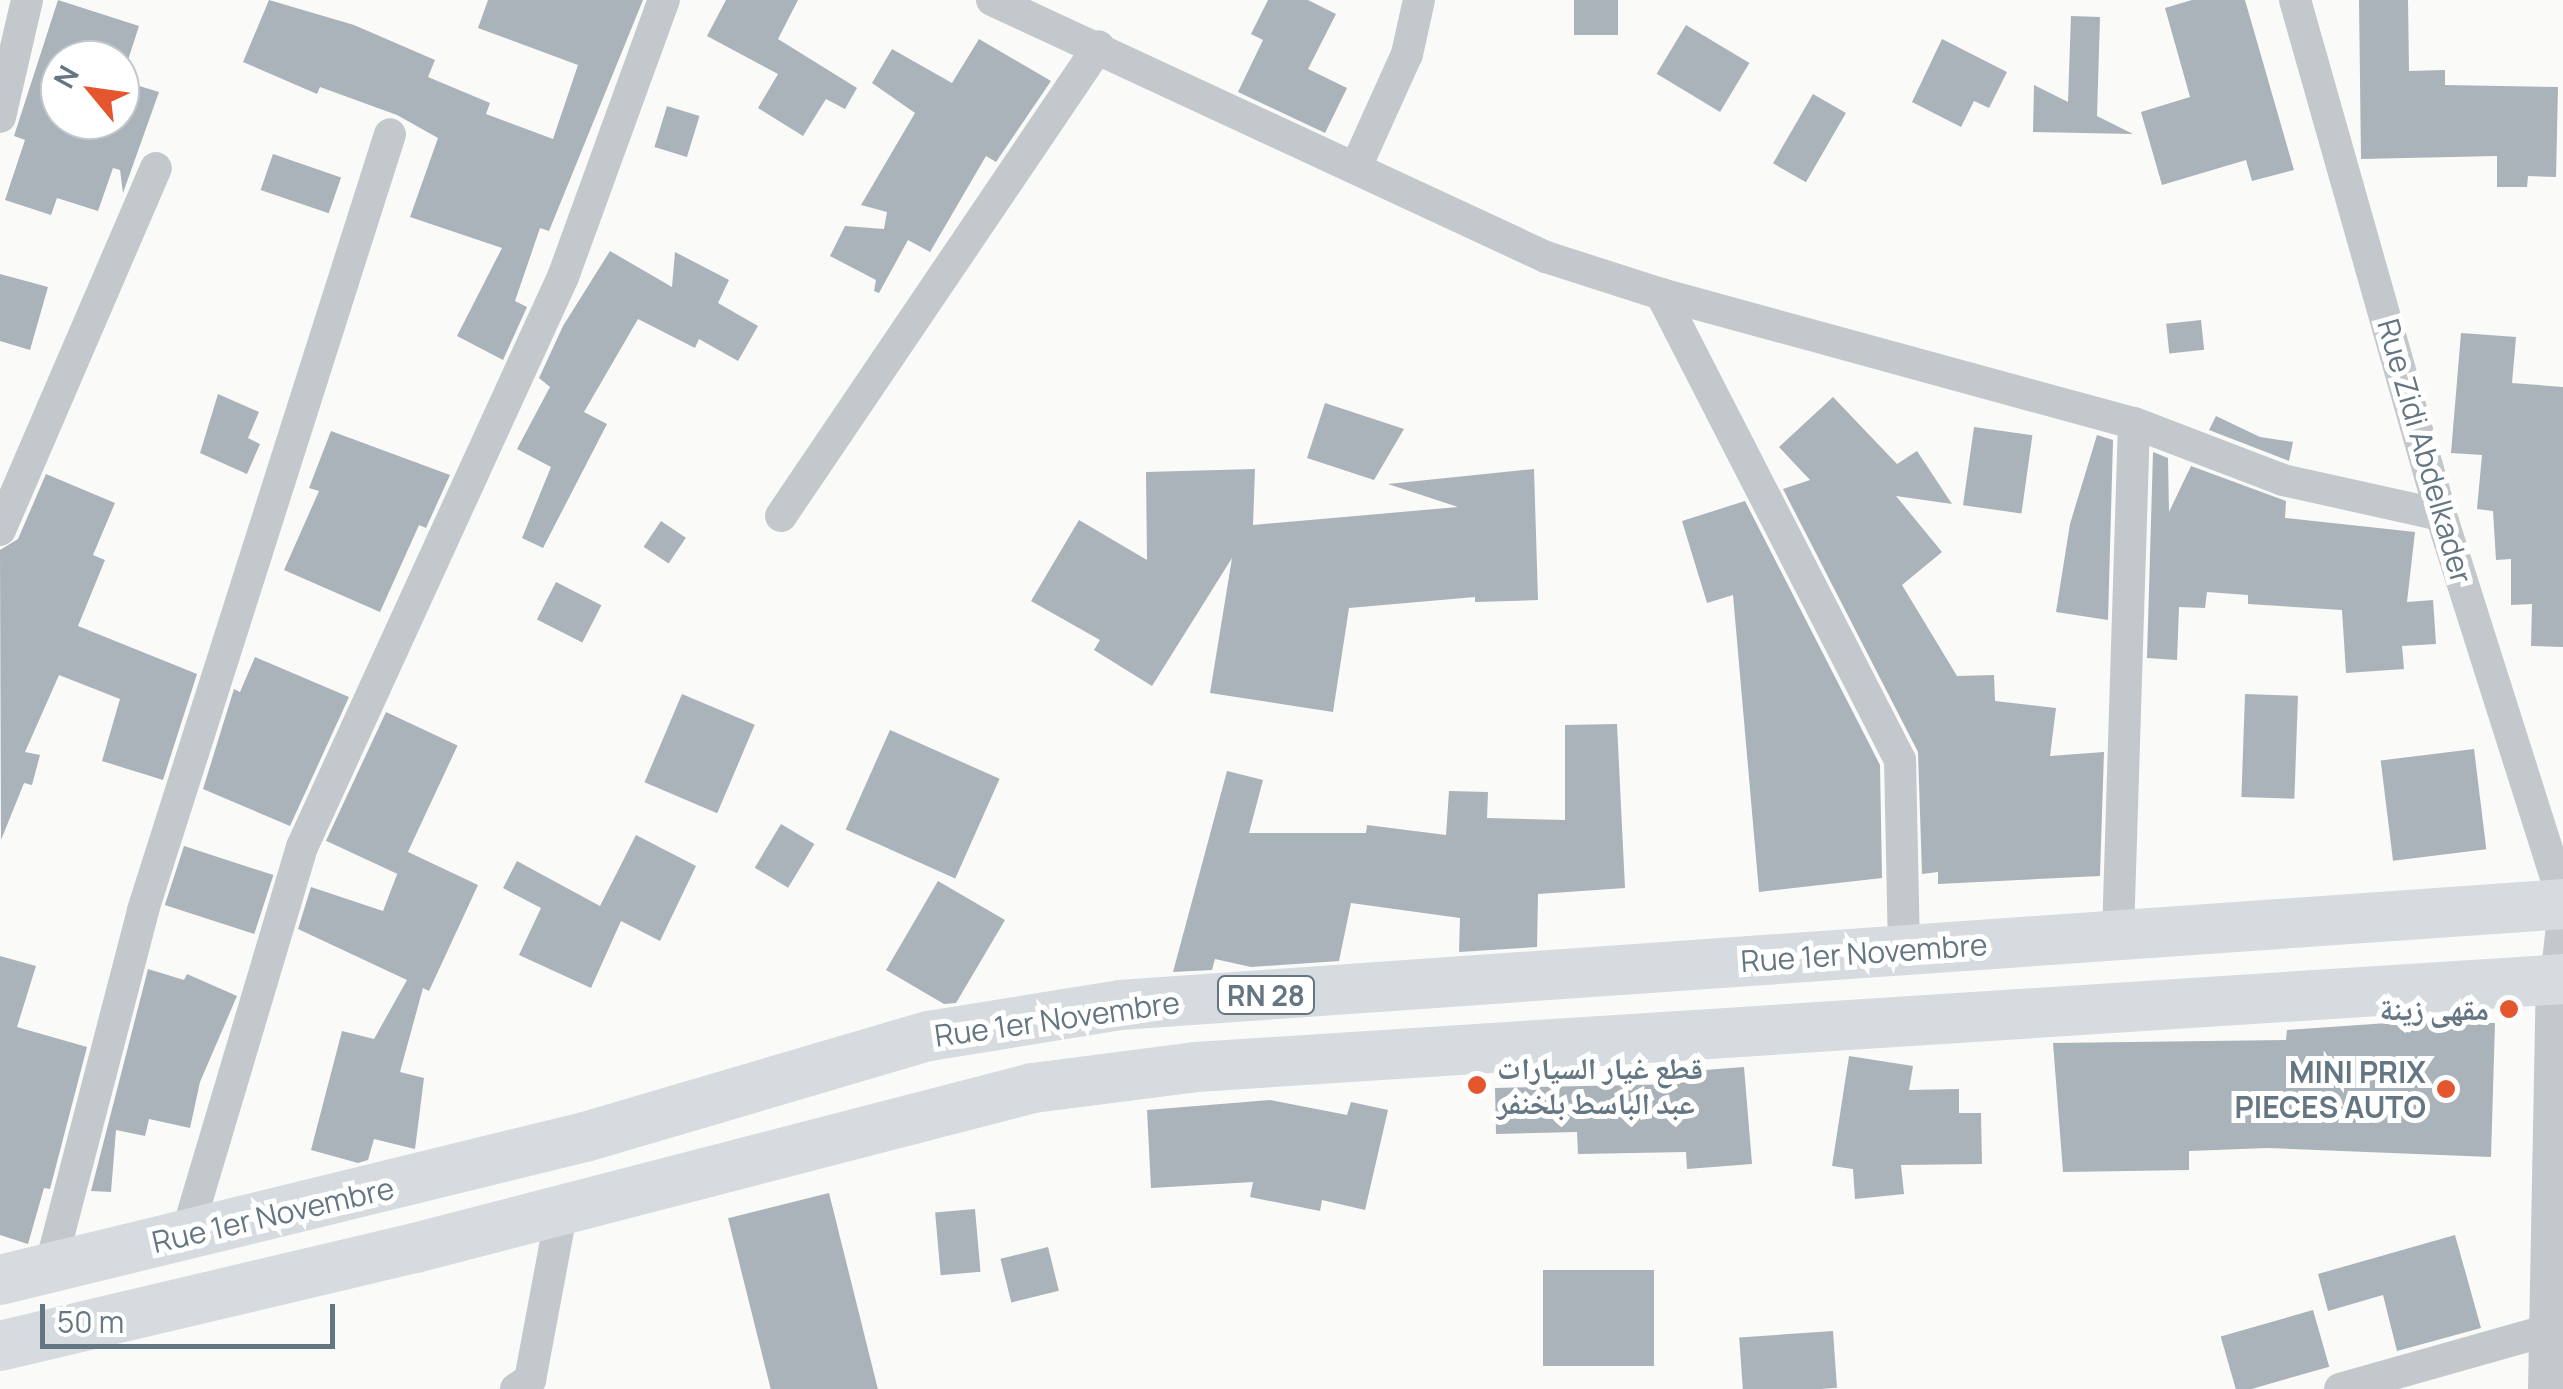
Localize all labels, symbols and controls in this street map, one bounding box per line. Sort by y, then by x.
north arrow [40,40,140,140]
text: N [44,58,87,94]
street label: Rue Zidi Abdelkader [2370,315,2480,587]
street label: Rue 1er Novembre [1740,926,1988,980]
road number: RN 28 [1216,972,1316,1018]
street label: Rue 1er Novembre [932,984,1182,1054]
place label: مقهى زينة [2380,991,2489,1027]
marker: مقهى زينة [2498,998,2520,1020]
place label: قطع غيار السيارات عبد الباسط بلخنفر [1497,1050,1703,1120]
place label: MINI PRIX PIECES AUTO [2235,1054,2426,1124]
marker: قطع غيار السيارات عبد الباسط بلخنفر [1466,1074,1488,1096]
marker: MINI PRIX PIECES AUTO [2435,1078,2457,1100]
street label: Rue 1er Novembre [149,1170,397,1260]
scale bar [45,1284,340,1346]
text: 50 m [57,1301,124,1342]

